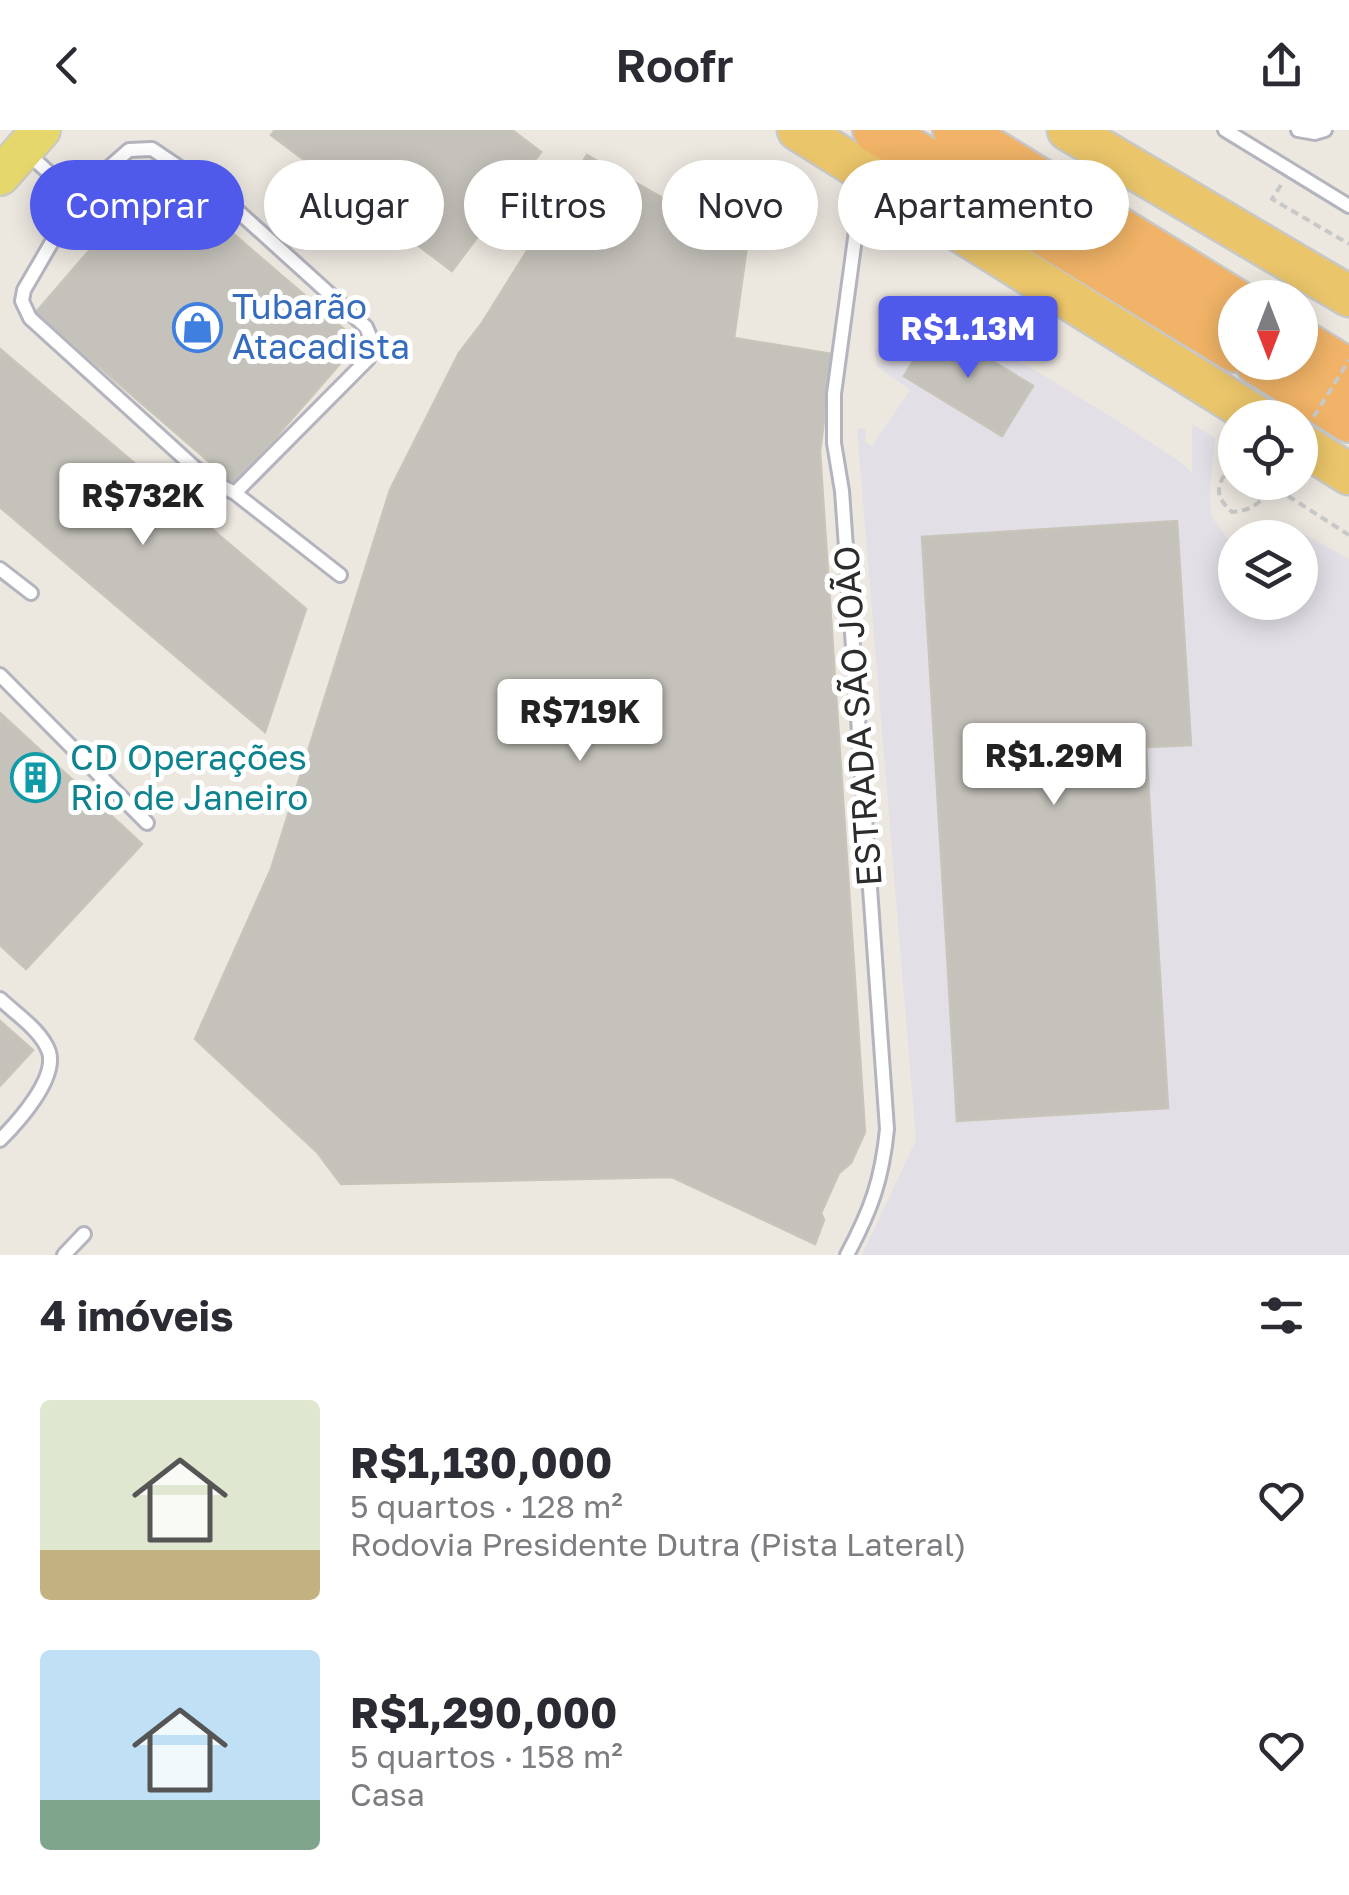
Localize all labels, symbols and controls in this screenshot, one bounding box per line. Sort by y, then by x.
icon: back [40,38,95,93]
text: Roofr [616,38,733,92]
icon: share [1254,38,1309,93]
chip: Comprar [30,160,244,250]
chip: Alugar [264,160,444,250]
chip: Filtros [464,160,642,250]
chip: Novo [662,160,818,250]
chip: Apartamento [838,160,1129,250]
north arrow [1218,280,1318,380]
map controls [1218,280,1318,620]
place label: Tubarão Atacadista [232,285,410,367]
pin: R$1.13M [876,296,1060,381]
shop icon: Tubarão Atacadista [171,301,223,353]
text: R$1.13M [901,309,1035,347]
button: locate [1218,400,1318,500]
pin: R$732K [62,463,224,548]
text: R$732K [81,476,205,514]
button: layers [1218,520,1318,620]
street label: ESTRADA SÃO JOÃO [824,544,890,888]
pin: R$719K [499,679,661,764]
text: R$719K [519,692,641,730]
pin: R$1.29M [962,723,1146,808]
place label: CD Operações Rio de Janeiro [70,736,308,818]
text: R$1.29M [985,736,1123,774]
building icon: CD Operações Rio de Janeiro [9,752,61,804]
icon: filters [1254,1288,1309,1343]
text: 4 imóveis [40,1290,234,1340]
text: R$1,130,000 [350,1437,612,1487]
icon: home [120,1440,240,1560]
icon: heart [1254,1473,1309,1528]
text: 5 quartos · 128 m² [350,1487,623,1525]
text: Rodovia Presidente Dutra (Pista Lateral) [350,1525,966,1563]
text: R$1,290,000 [350,1687,617,1737]
icon: home [120,1690,240,1810]
icon: heart [1254,1723,1309,1778]
text: 5 quartos · 158 m² [350,1737,623,1775]
text: Casa [350,1775,425,1813]

